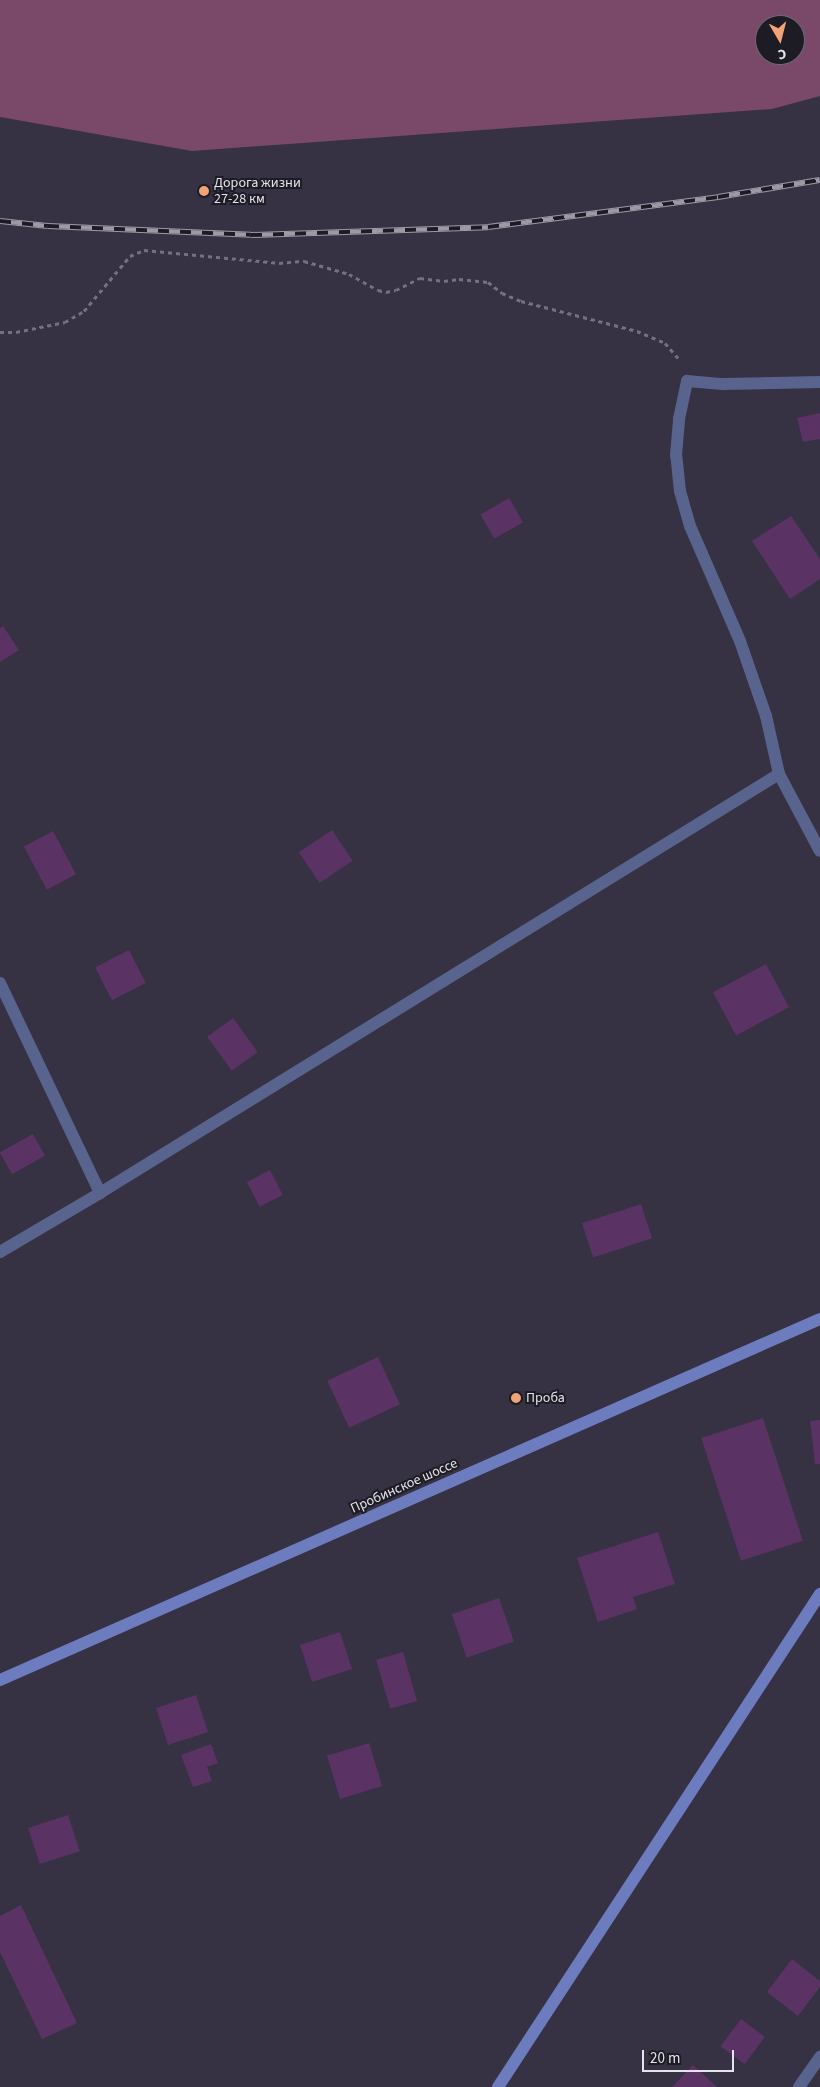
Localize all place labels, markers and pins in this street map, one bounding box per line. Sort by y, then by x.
place label: Дорога жизни 27-28 км [214,175,301,208]
marker: Дорога жизни 27-28 км [198,185,210,197]
place label: Проба [526,1390,565,1406]
marker: Проба [510,1392,522,1404]

